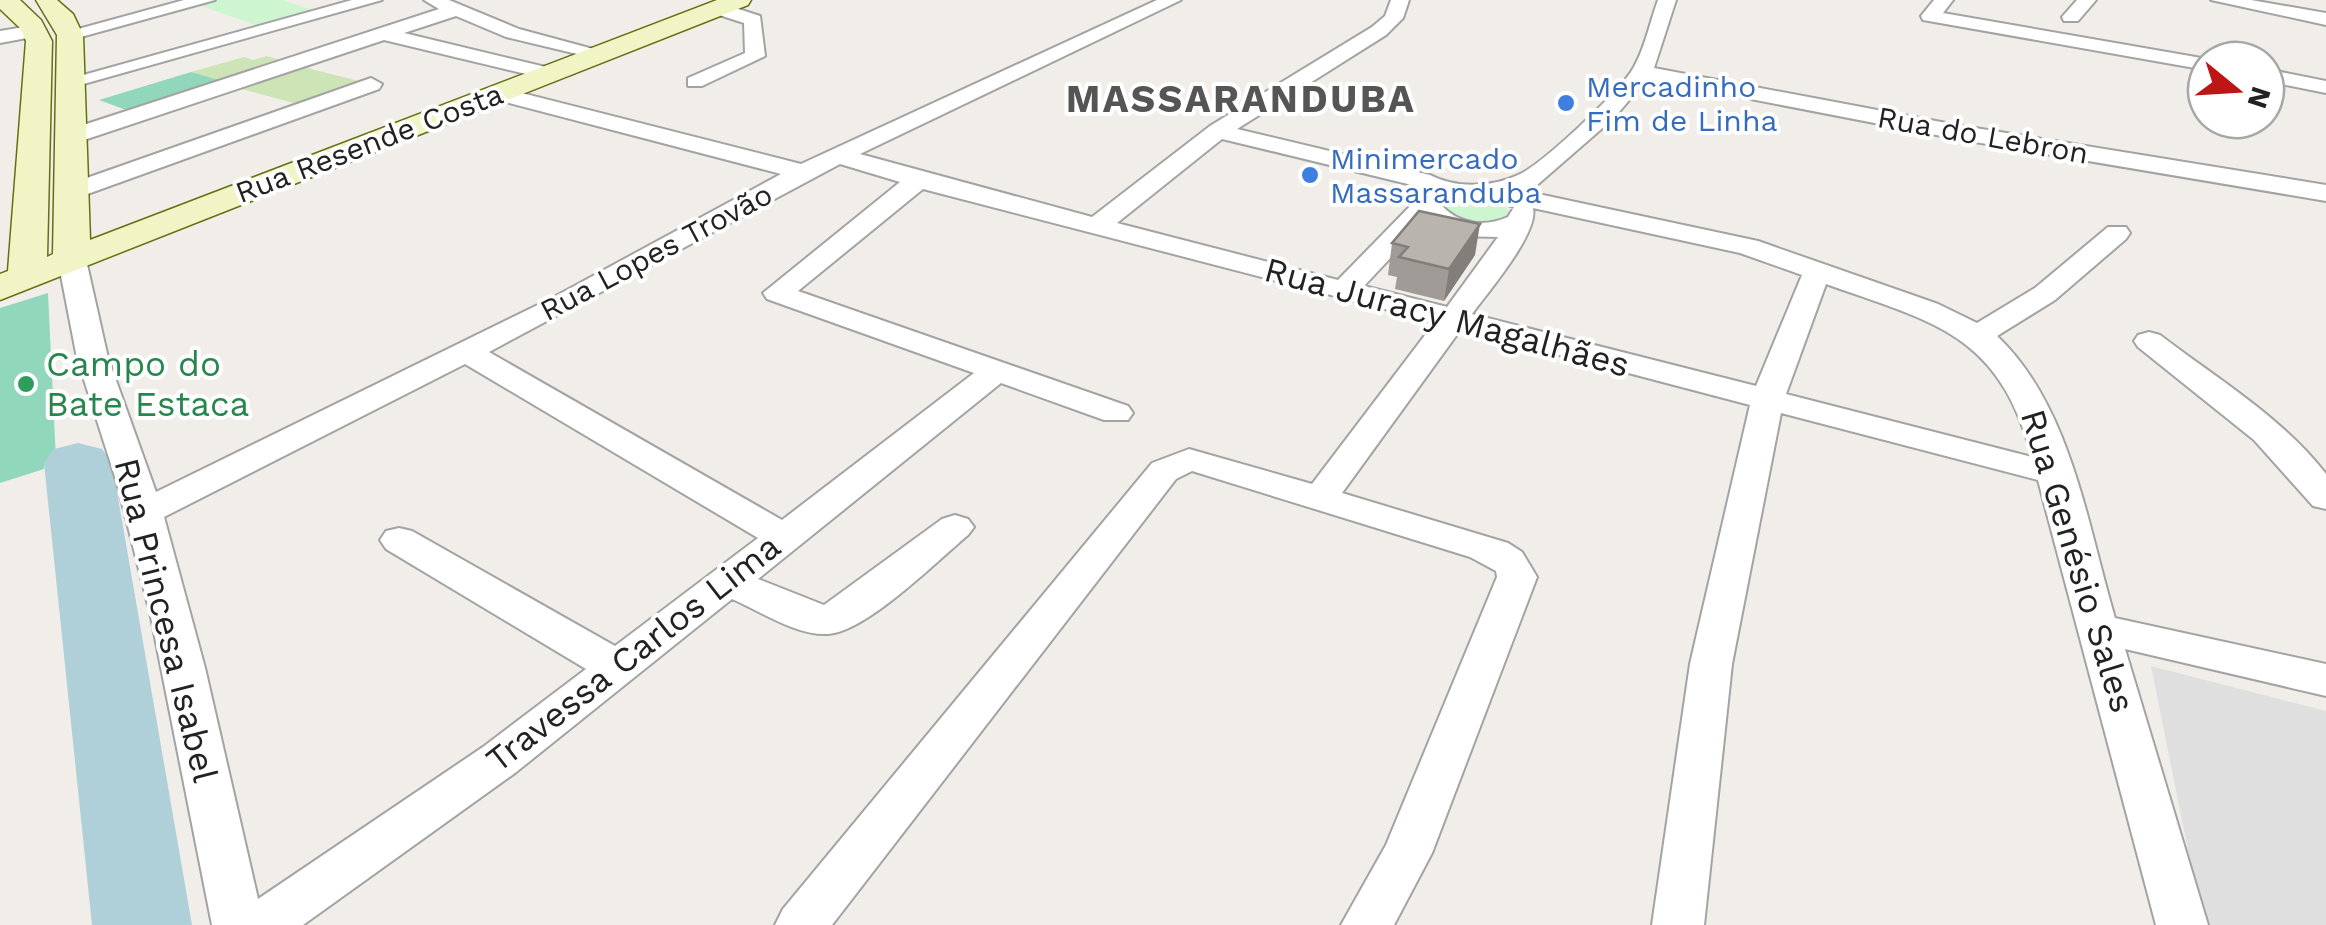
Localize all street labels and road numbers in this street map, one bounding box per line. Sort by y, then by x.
street label: Rua Resende Costa [230,76,508,210]
street label: Rua do Lebron [1875,99,2091,171]
street label: Rua Lopes Trovão [534,176,778,328]
street label: Rua Juracy Magalhães [1260,248,1634,386]
street label: Rua Genésio Sales [2012,404,2144,718]
street label: Rua Princesa Isabel [105,454,227,787]
street label: Travessa Carlos Lima [478,525,788,781]

